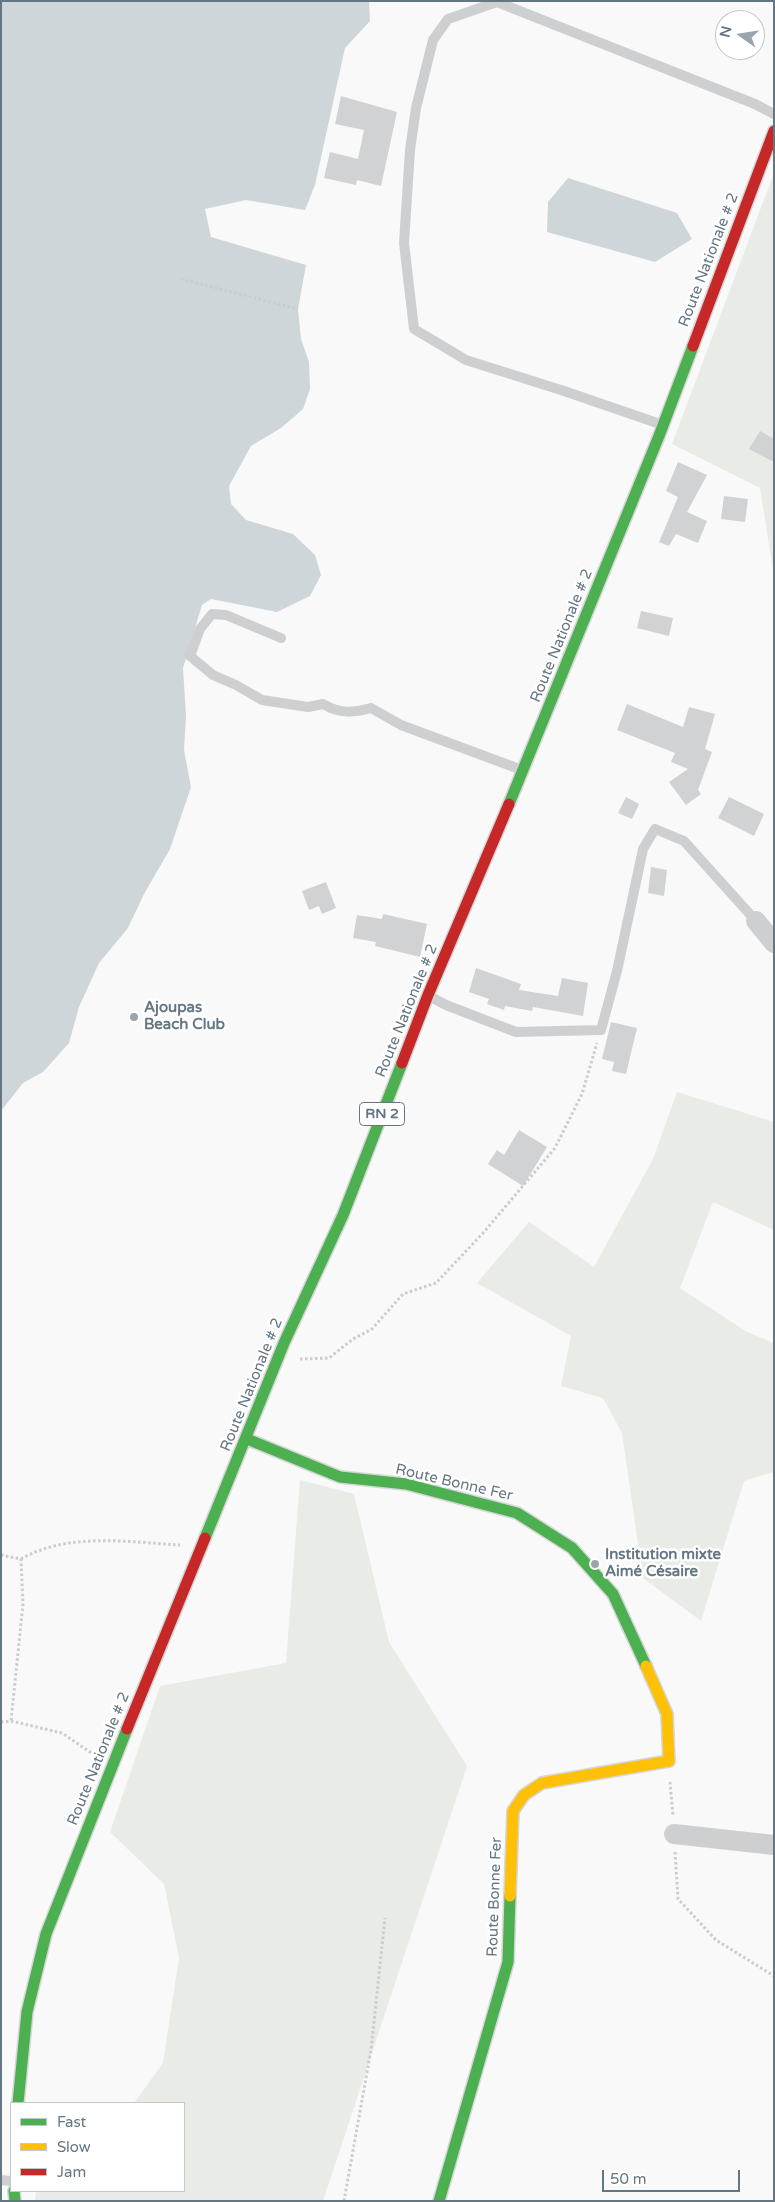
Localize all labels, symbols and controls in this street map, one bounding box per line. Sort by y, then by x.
north arrow [715,10,765,60]
text: N [716,24,735,39]
street label: Route Nationale # 2 [675,190,743,330]
street label: Route Nationale # 2 [527,567,597,705]
street label: Route Nationale # 2 [372,942,442,1080]
place label: Ajoupas Beach Club [144,999,225,1034]
marker: Ajoupas Beach Club [128,1011,140,1023]
road number: RN 2 [360,1102,404,1126]
street label: Route Nationale # 2 [217,1316,287,1454]
street label: Route Bonne Fer [394,1461,514,1505]
place label: Institution mixte Aimé Césaire [605,1546,721,1581]
marker: Institution mixte Aimé Césaire [589,1558,601,1570]
street label: Route Nationale # 2 [64,1690,134,1828]
street label: Route Bonne Fer [484,1837,506,1957]
legend [10,2102,185,2192]
text: Fast [57,2113,86,2131]
text: Slow [57,2138,91,2156]
scale bar [605,2160,742,2192]
text: Jam [57,2163,86,2181]
text: 50 m [610,2170,647,2188]

